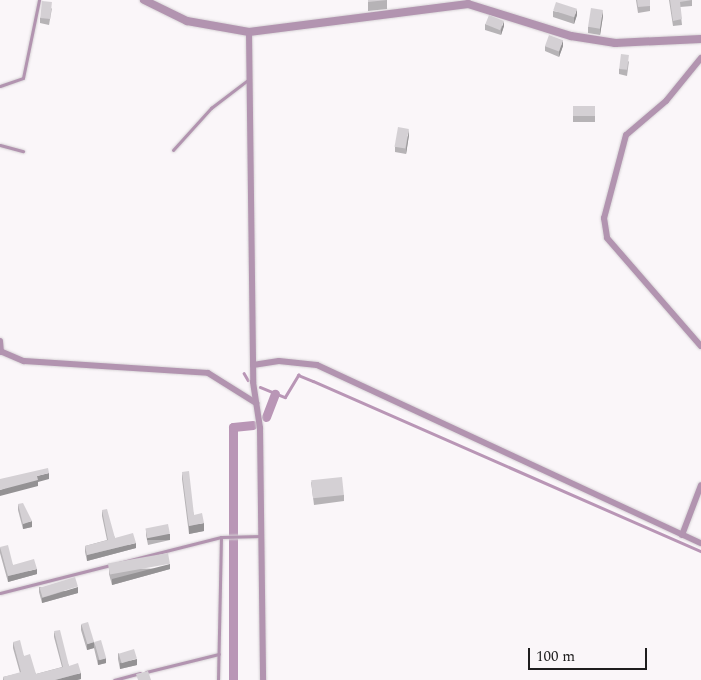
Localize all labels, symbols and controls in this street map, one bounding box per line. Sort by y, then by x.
scale bar [531,638,650,670]
text: 100 m [536,645,575,668]

